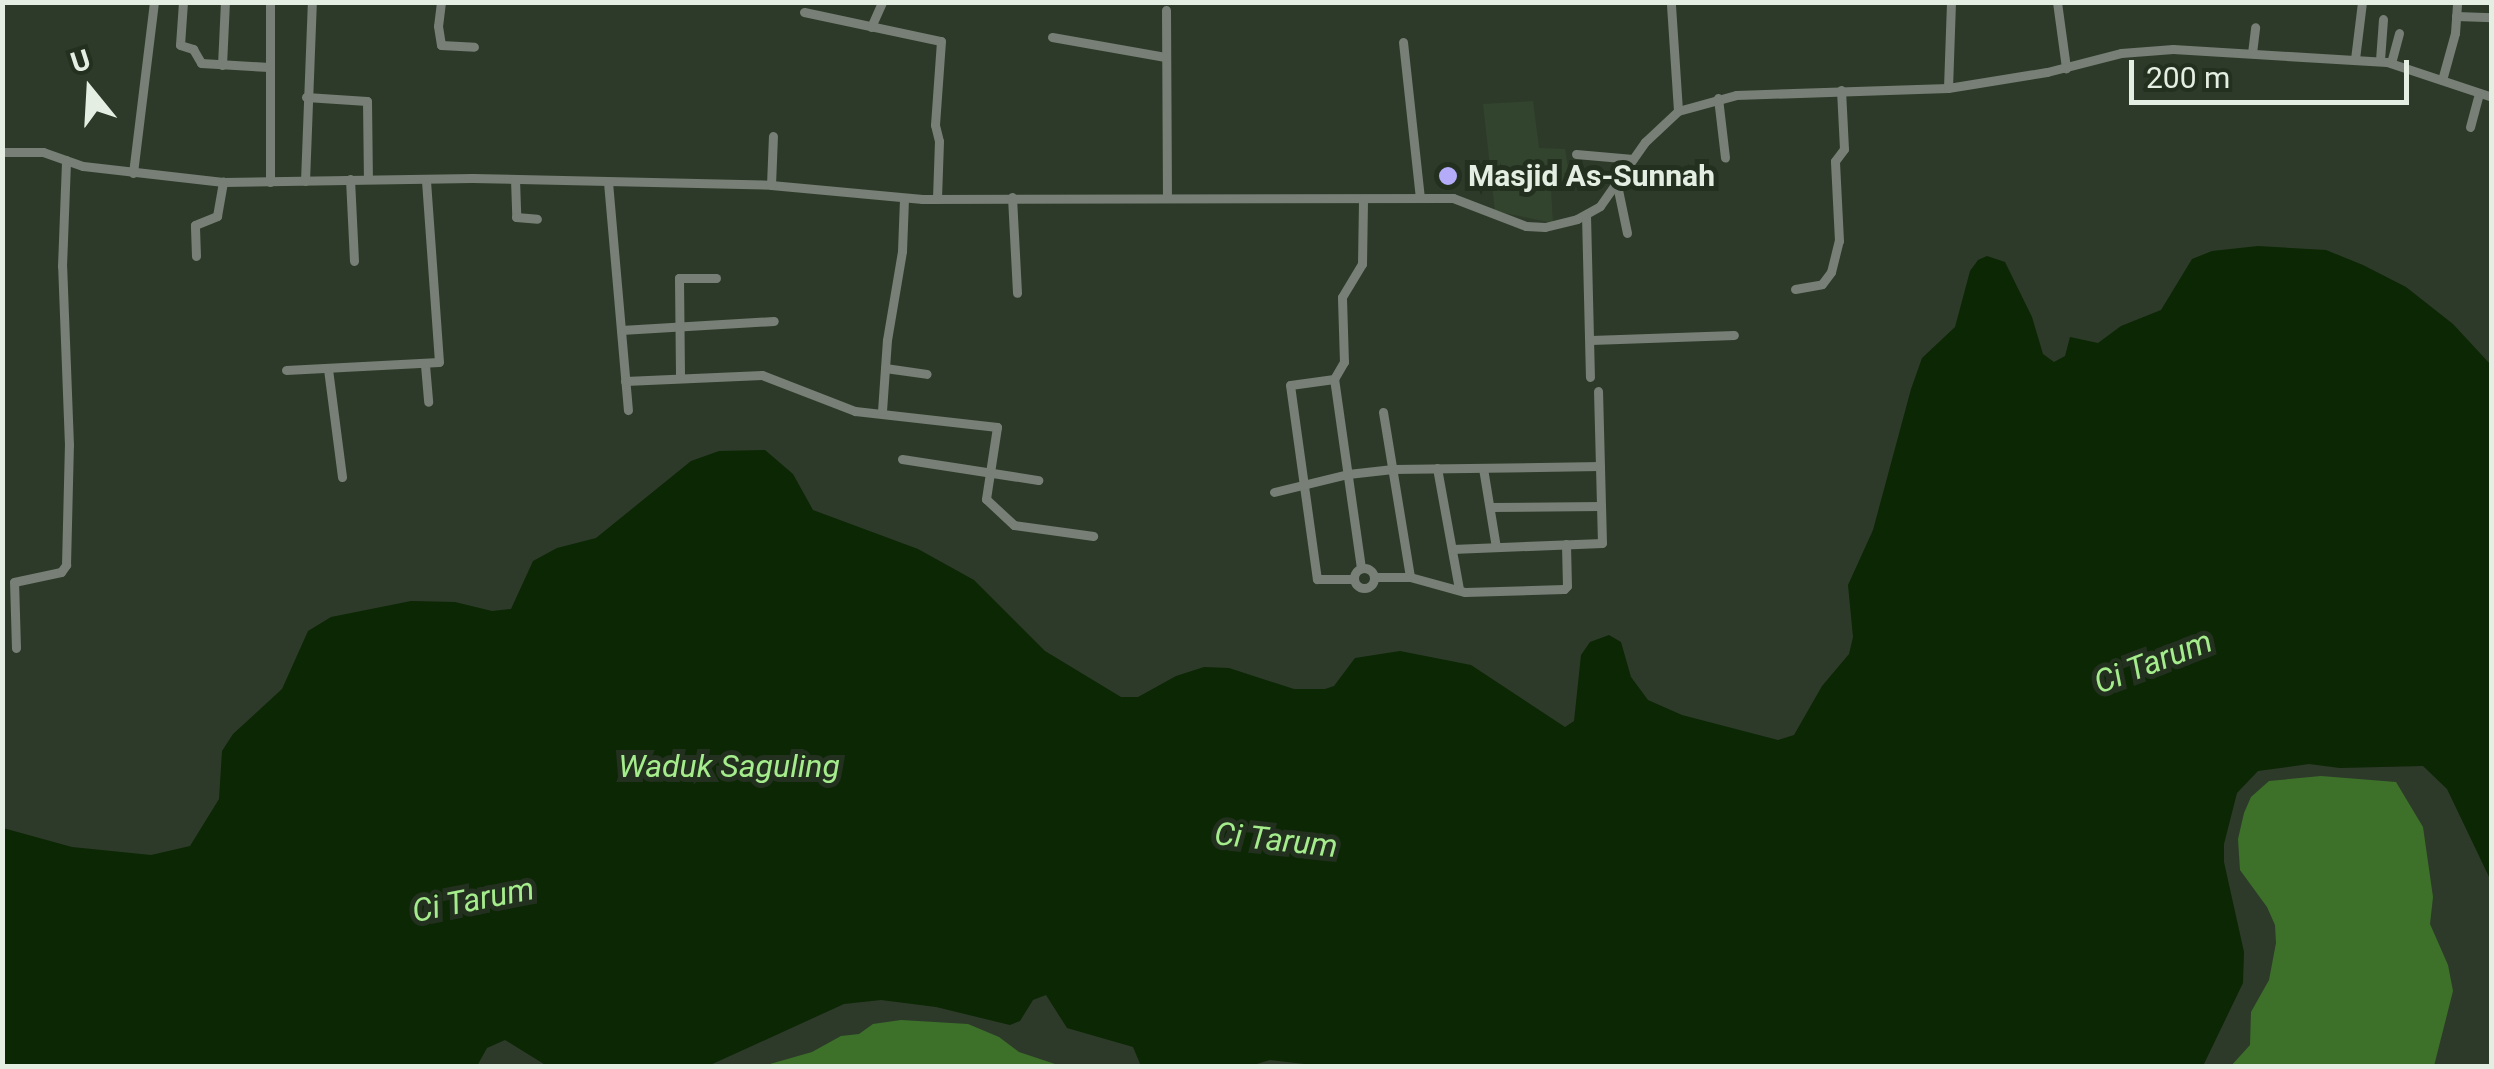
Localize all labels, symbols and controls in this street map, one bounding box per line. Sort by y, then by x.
north arrow [40,40,140,140]
scale bar [2134,40,2414,102]
text: U [67,42,94,80]
text: 200 m [2146,60,2230,95]
place label: Masjid As-Sunnah [1468,158,1715,194]
marker: Masjid As-Sunnah [1437,165,1459,187]
water label: Ci Tarum [2088,622,2218,702]
water label: Waduk Saguling [618,747,840,785]
water label: Ci Tarum [1212,814,1340,866]
water label: Ci Tarum [408,869,538,931]

